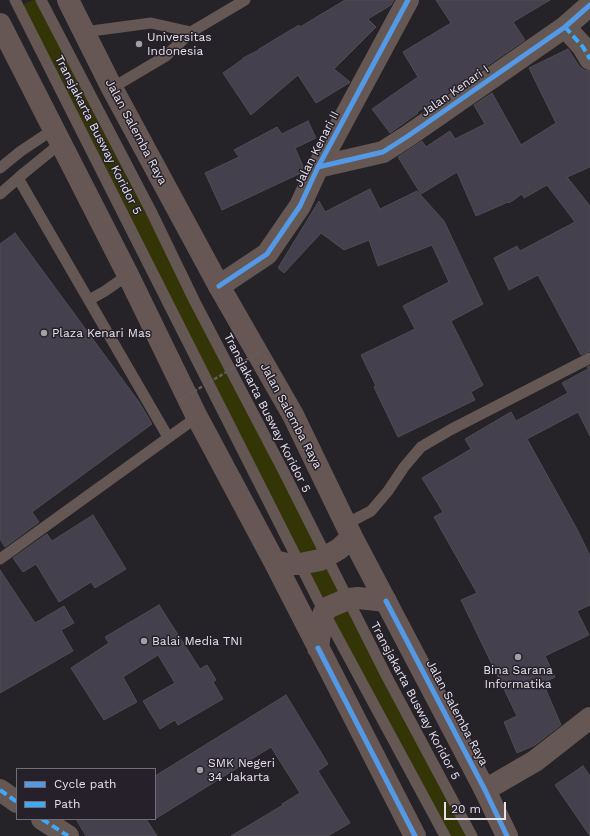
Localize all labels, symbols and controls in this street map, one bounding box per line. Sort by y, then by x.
place label: Universitas Indonesia [147,30,212,58]
marker: Universitas Indonesia [134,39,144,49]
street label: Transjakarta Busway Koridor 5 [51,53,145,217]
street label: Jalan Kenari I [418,62,492,120]
street label: Jalan Salemba Raya [102,77,170,187]
street label: Jalan Kenari II [292,109,342,189]
place label: Plaza Kenari Mas [52,326,151,340]
marker: Plaza Kenari Mas [39,328,49,338]
street label: Transjakarta Busway Koridor 5 [220,331,314,495]
street label: Jalan Salemba Raya [257,361,325,471]
street label: Transjakarta Busway Koridor 5 [367,620,463,782]
place label: Balai Media TNI [152,634,243,648]
marker: Balai Media TNI [139,636,149,646]
marker: Bina Sarana Informatika [513,652,523,662]
street label: Jalan Salemba Raya [423,658,491,768]
place label: Bina Sarana Informatika [483,663,553,691]
place label: SMK Negeri 34 Jakarta [208,756,275,784]
marker: SMK Negeri 34 Jakarta [195,765,205,775]
legend [16,768,156,820]
text: Cycle path [54,777,116,791]
scale bar [446,794,508,820]
text: Path [54,797,80,811]
text: 20 m [451,802,481,816]

